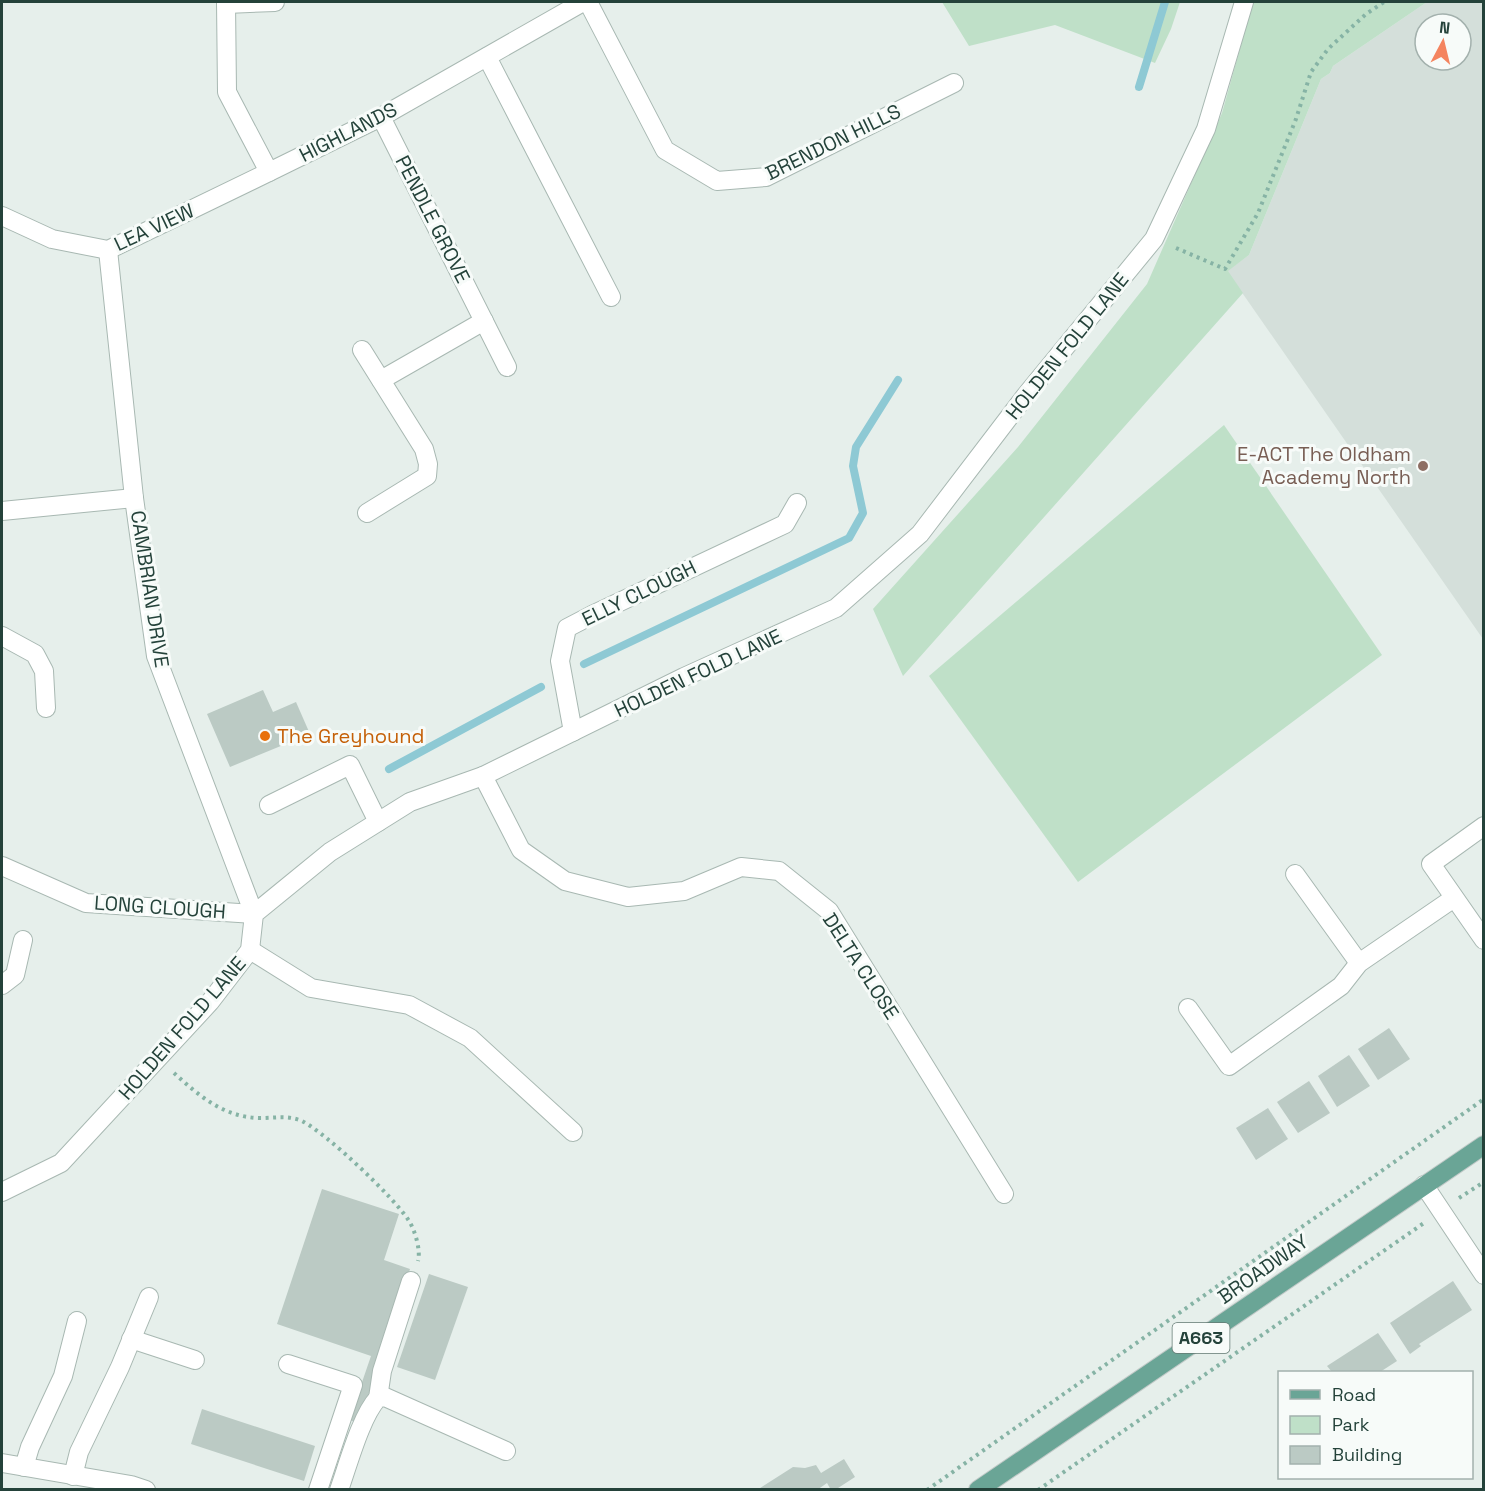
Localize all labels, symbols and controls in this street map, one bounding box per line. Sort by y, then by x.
north arrow [1413,12,1473,72]
text: N [1438,17,1451,39]
street label: HIGHLANDS [295,96,401,168]
street label: BRENDON HILLS [761,98,905,186]
street label: PENDLE GROVE [390,151,476,287]
street label: LEA VIEW [110,197,198,257]
street label: HOLDEN FOLD LANE [1000,267,1134,425]
place label: E-ACT The Oldham Academy North [1237,441,1411,490]
marker: E-ACT The Oldham Academy North [1416,459,1430,473]
street label: CAMBRIAN DRIVE [125,509,175,669]
street label: ELLY CLOUGH [578,554,700,632]
street label: HOLDEN FOLD LANE [610,623,786,723]
place label: The Greyhound [277,723,424,749]
marker: The Greyhound [258,729,272,743]
street label: LONG CLOUGH [93,889,227,925]
street label: DELTA CLOSE [817,908,905,1024]
street label: HOLDEN FOLD LANE [113,951,251,1105]
street label: BROADWAY [1213,1228,1313,1310]
road number: A663 [1172,1323,1230,1353]
legend [1278,1371,1473,1479]
text: Road [1332,1383,1376,1406]
text: Park [1332,1413,1370,1436]
text: Building [1332,1443,1402,1466]

